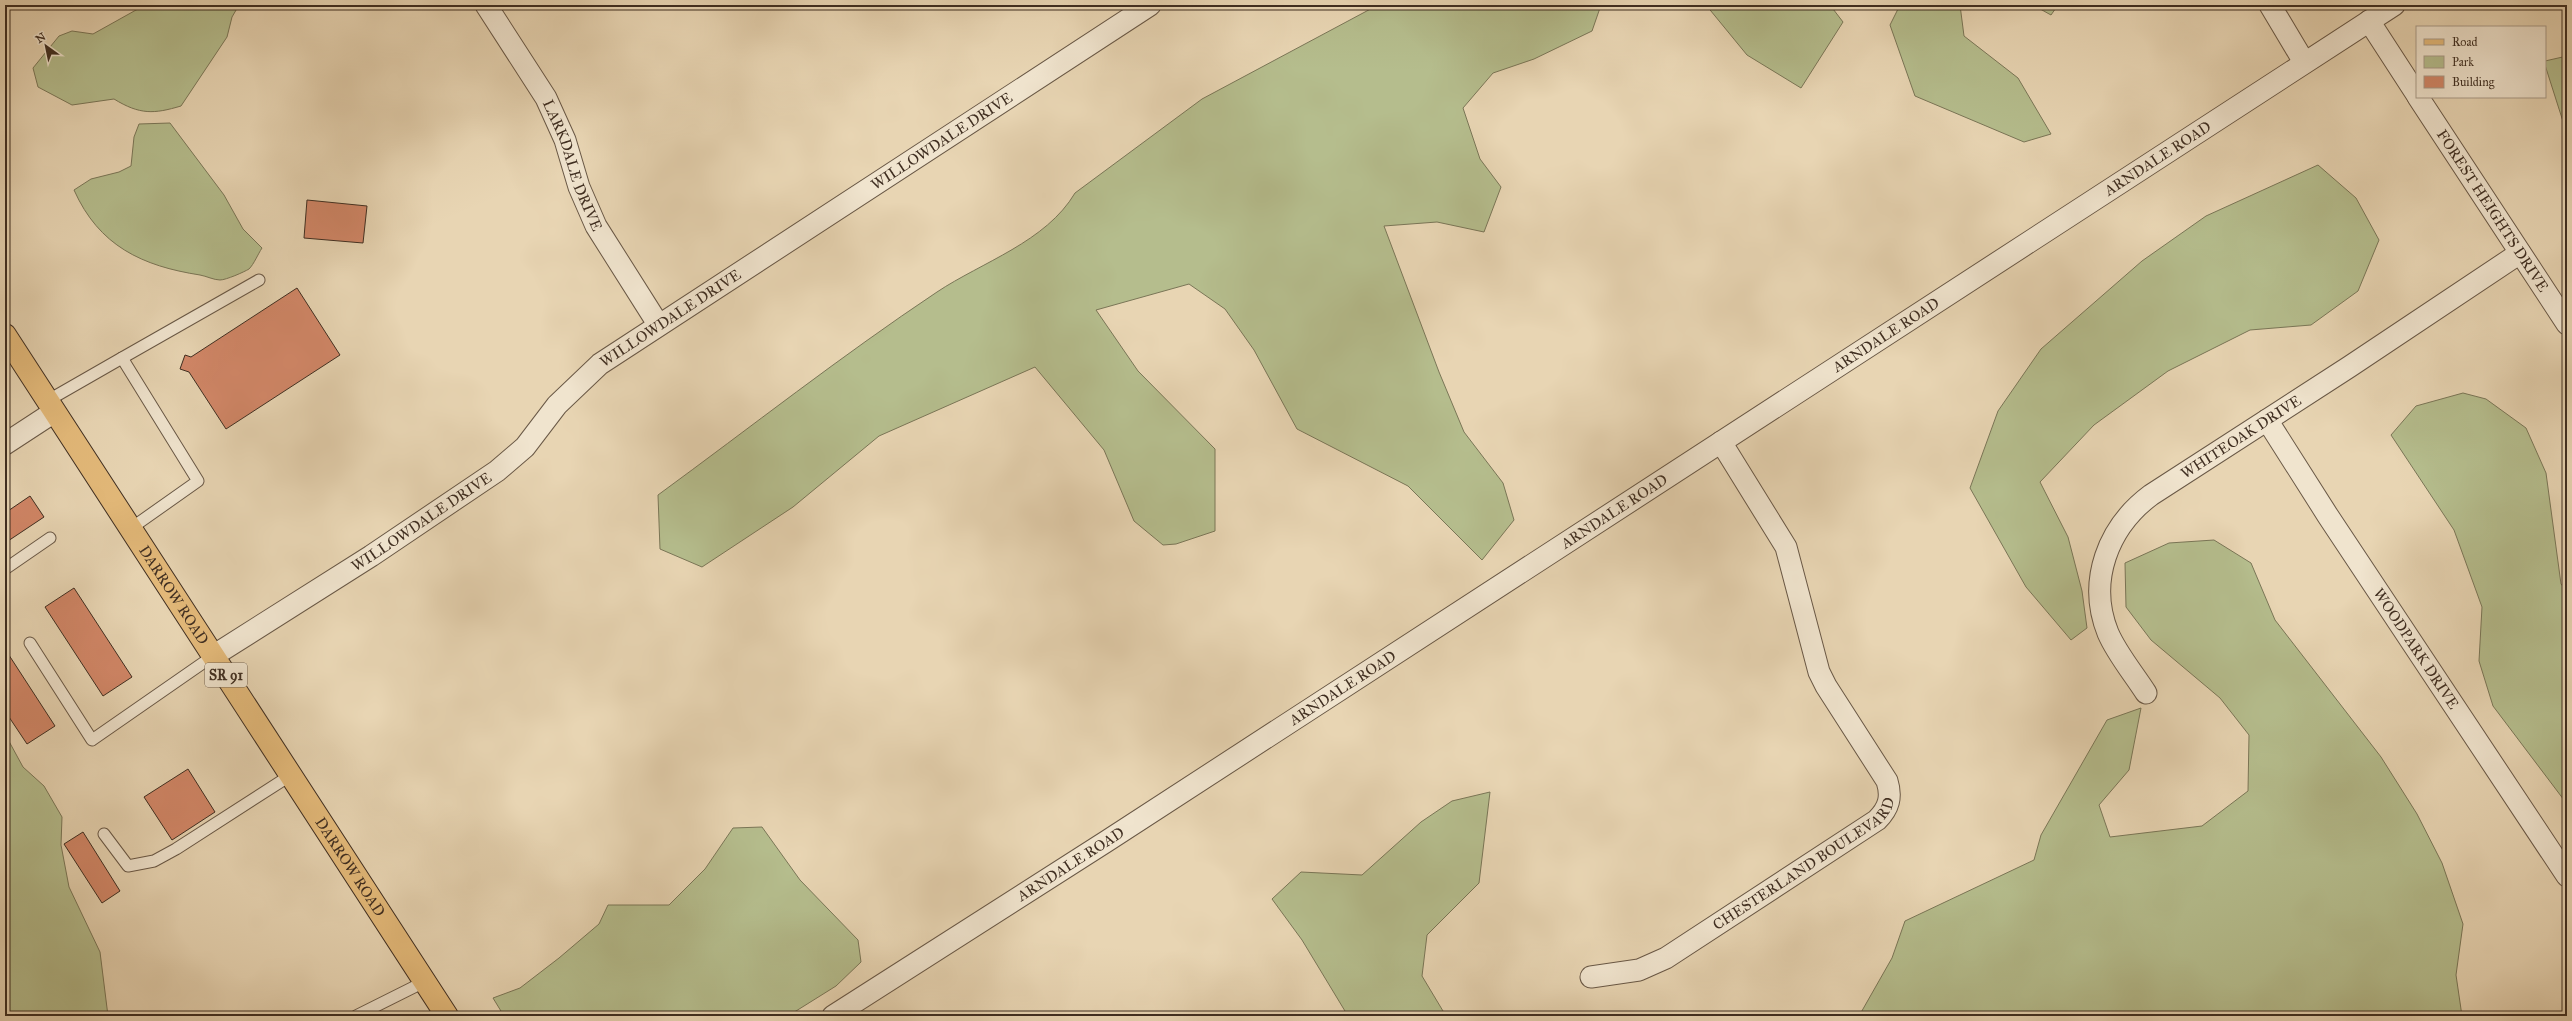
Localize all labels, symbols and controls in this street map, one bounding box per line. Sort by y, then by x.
north arrow [26,26,66,66]
legend [2416,26,2546,98]
text: N [33,30,49,46]
text: Road [2452,35,2478,49]
text: Park [2452,55,2474,69]
text: Building [2452,75,2495,90]
street label: WILLOWDALE DRIVE [868,88,1016,194]
street label: LARKDALE DRIVE [539,97,606,234]
street label: ARNDALE ROAD [2100,117,2215,200]
street label: FOREST HEIGHTS DRIVE [2433,126,2553,295]
street label: WILLOWDALE DRIVE [596,265,744,371]
street label: ARNDALE ROAD [1828,294,1943,377]
street label: WHITEOAK DRIVE [2177,391,2305,482]
street label: WILLOWDALE DRIVE [348,468,495,575]
street label: ARNDALE ROAD [1557,470,1671,553]
street label: DARROW ROAD [135,542,213,648]
street label: WOODPARK DRIVE [2370,585,2463,713]
street label: ARNDALE ROAD [1285,647,1399,730]
road number: SR 91 [205,663,247,687]
street label: CHESTERLAND BOULEVARD [1709,795,1898,934]
street label: DARROW ROAD [311,814,389,920]
street label: ARNDALE ROAD [1013,823,1128,906]

